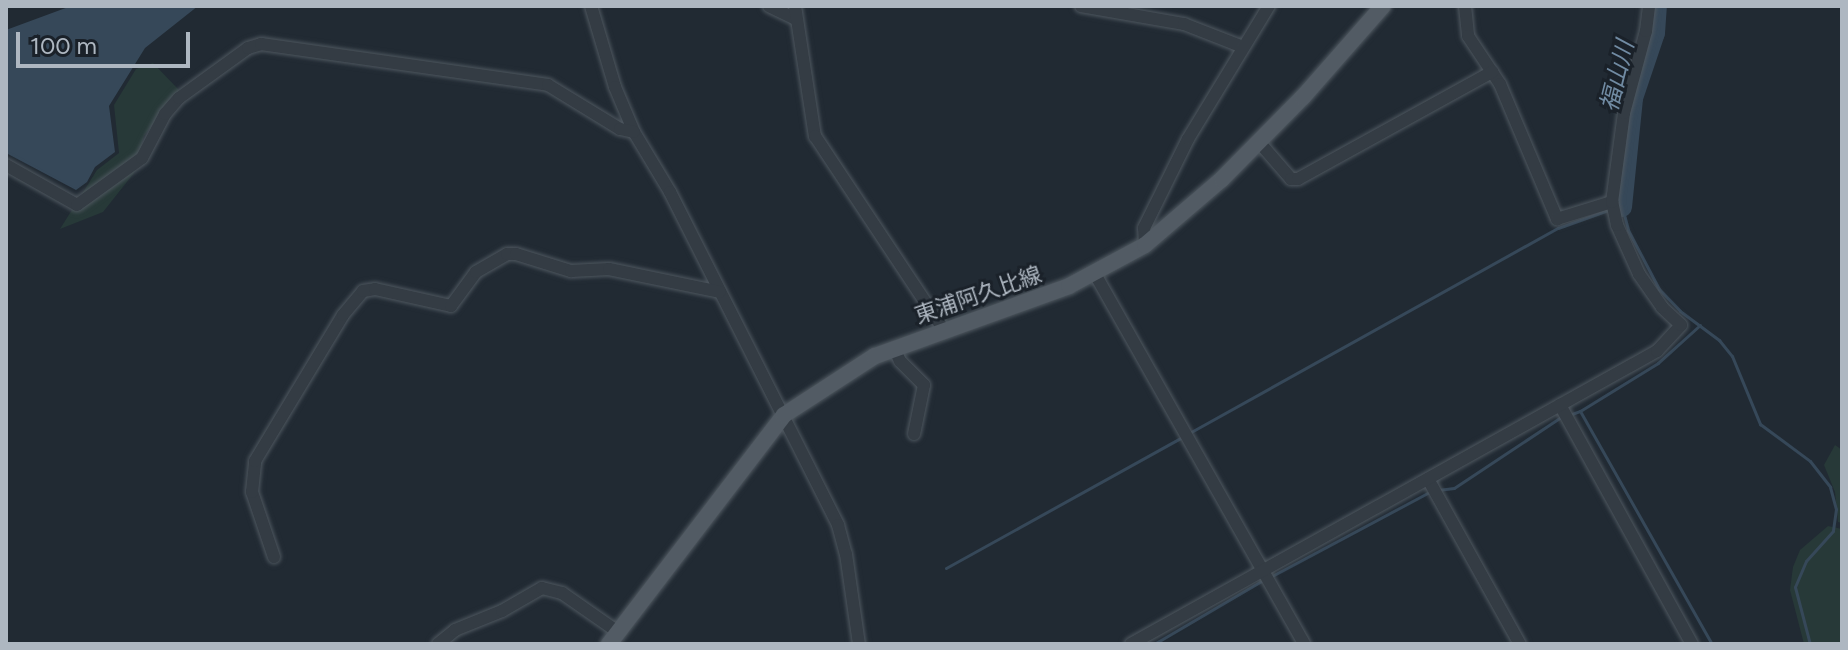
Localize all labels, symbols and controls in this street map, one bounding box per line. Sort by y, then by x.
scale bar [20,16,194,66]
text: 100 m [30,31,97,60]
water label: 福山川 [1594,38,1640,114]
street label: 東浦阿久比線 [911,261,1045,329]

